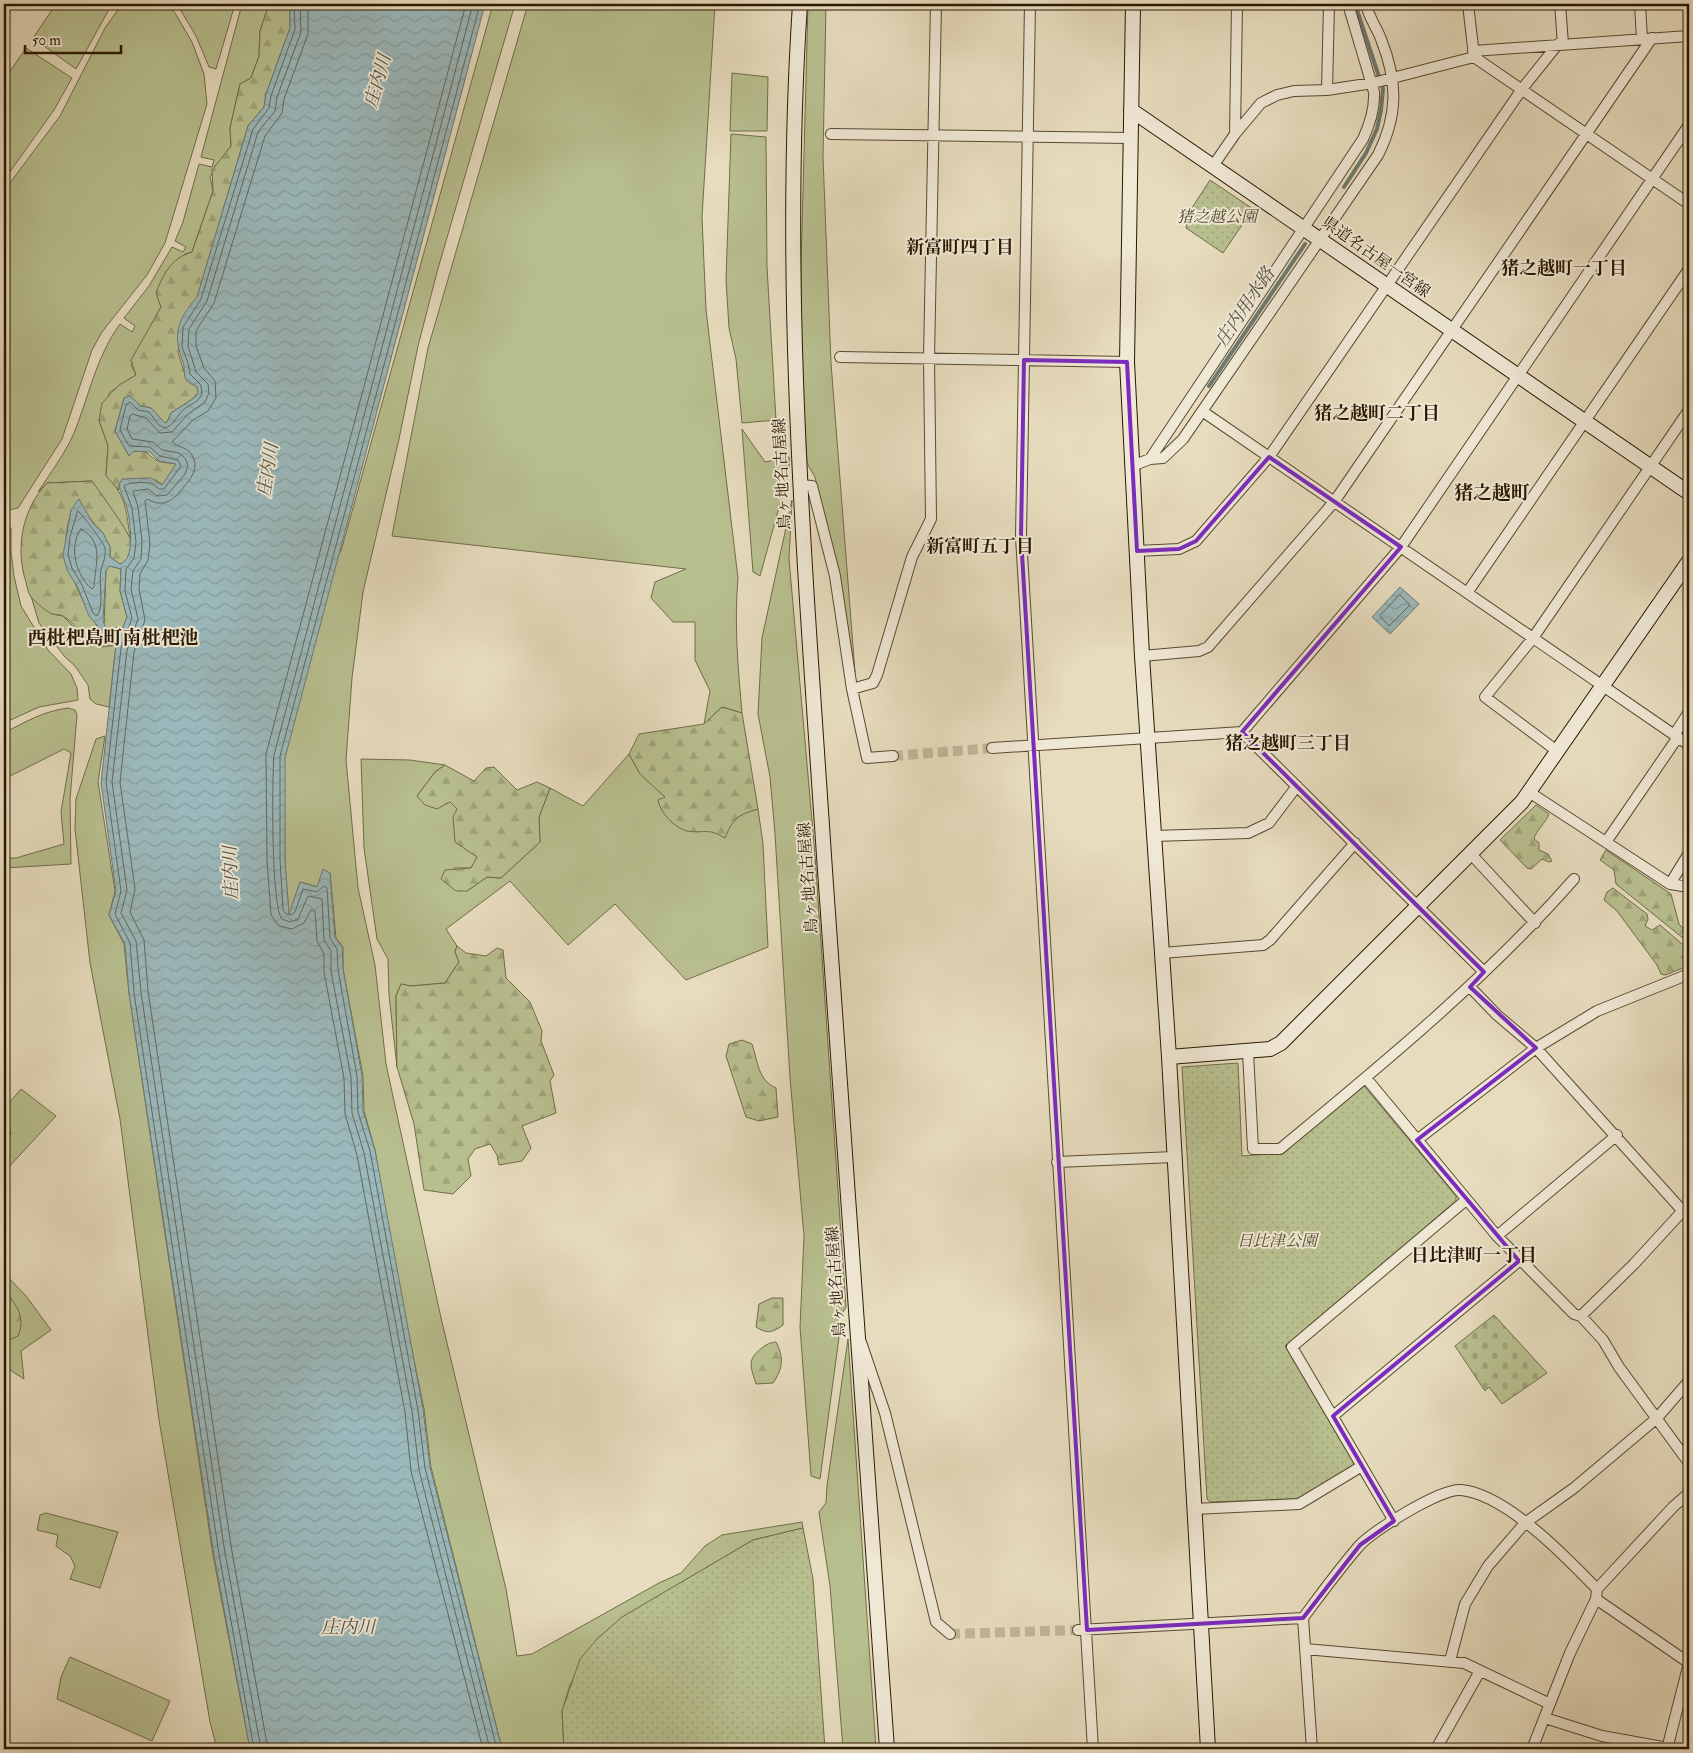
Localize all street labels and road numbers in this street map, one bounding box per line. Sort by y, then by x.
street label: 県道名古屋一宮線 [1318,212,1434,302]
street label: 鳥ヶ地名古屋線 [769,418,795,530]
street label: 鳥ヶ地名古屋線 [794,821,822,935]
street label: 鳥ヶ地名古屋線 [822,1225,850,1339]

